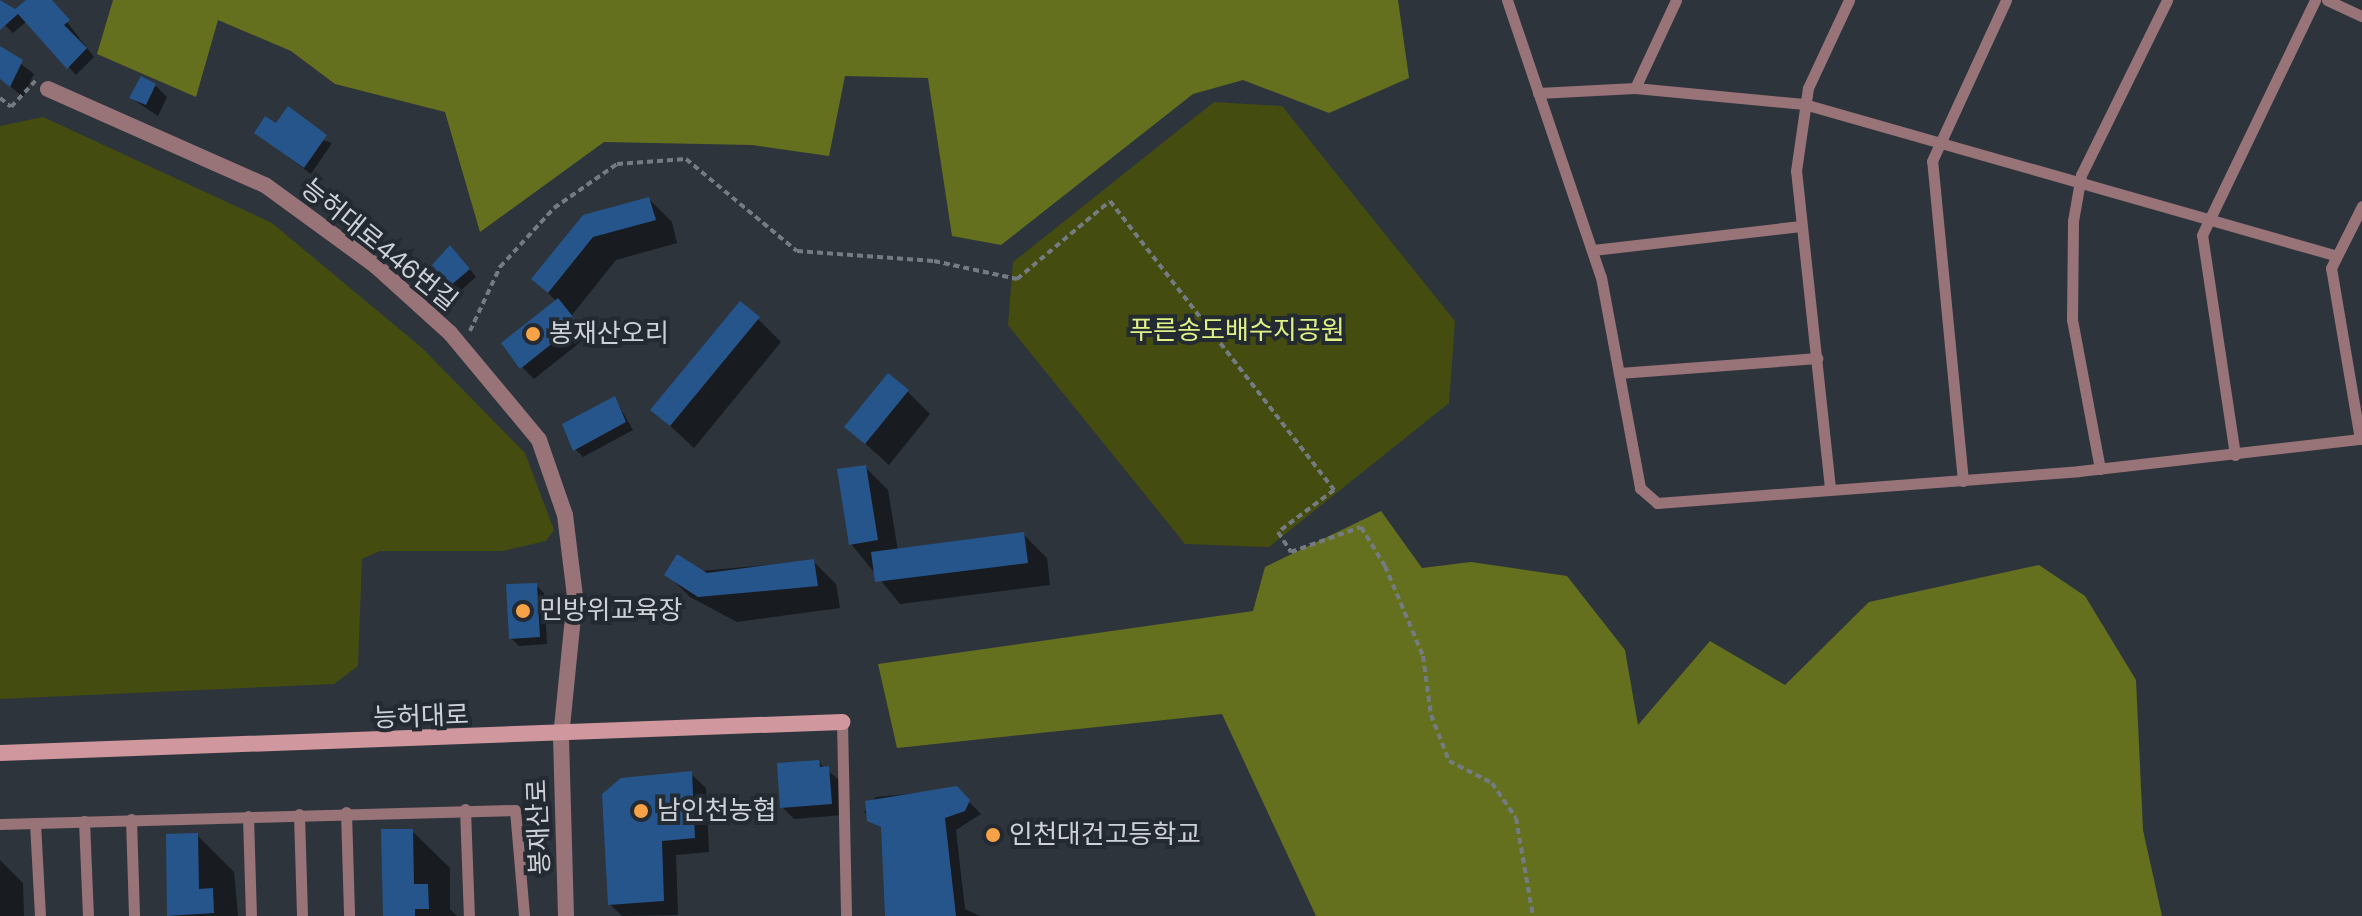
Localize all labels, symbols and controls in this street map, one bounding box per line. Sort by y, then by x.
street label: 능허대로446번길 [295,173,463,317]
park label: 푸른송도배수지공원 [1129,315,1345,347]
place label: 봉재산오리 [549,318,669,350]
marker: 봉재산오리 [524,325,542,343]
place label: 민방위교육장 [539,595,683,627]
marker: 민방위교육장 [514,602,532,620]
street label: 능허대로 [373,700,469,734]
street label: 봉재산로 [522,779,556,875]
place label: 남인천농협 [657,795,777,827]
marker: 남인천농협 [632,802,650,820]
place label: 인천대건고등학교 [1009,819,1200,851]
marker: 인천대건고등학교 [984,826,1002,844]

